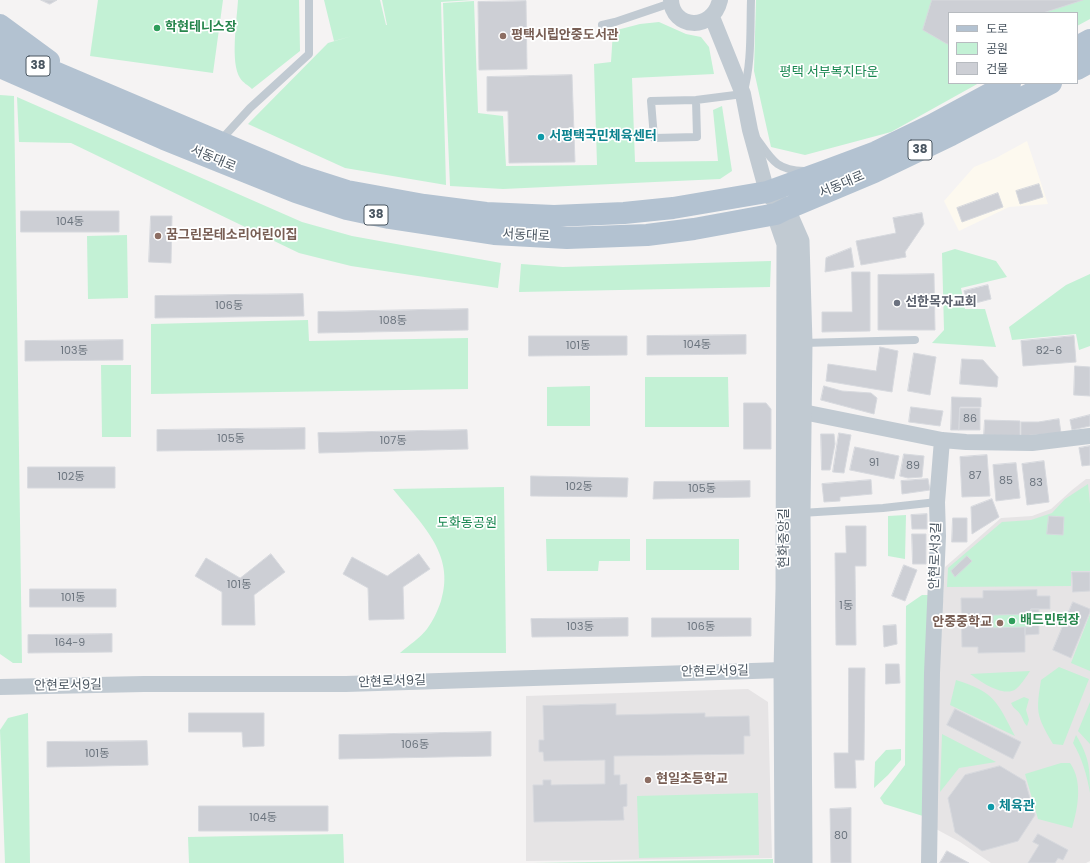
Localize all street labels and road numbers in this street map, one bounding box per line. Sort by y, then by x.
road number: 38 [26,56,50,76]
road number: 38 [908,140,932,160]
street label: 서동대로 [188,142,238,176]
street label: 서동대로 [817,168,867,202]
road number: 38 [364,205,388,225]
street label: 서동대로 [502,227,550,245]
street label: 현화중앙길 [777,508,793,568]
street label: 안현로서3길 [927,522,945,590]
street label: 안현로서9길 [681,664,749,680]
street label: 안현로서9길 [358,673,426,691]
street label: 안현로서9길 [34,678,102,694]

